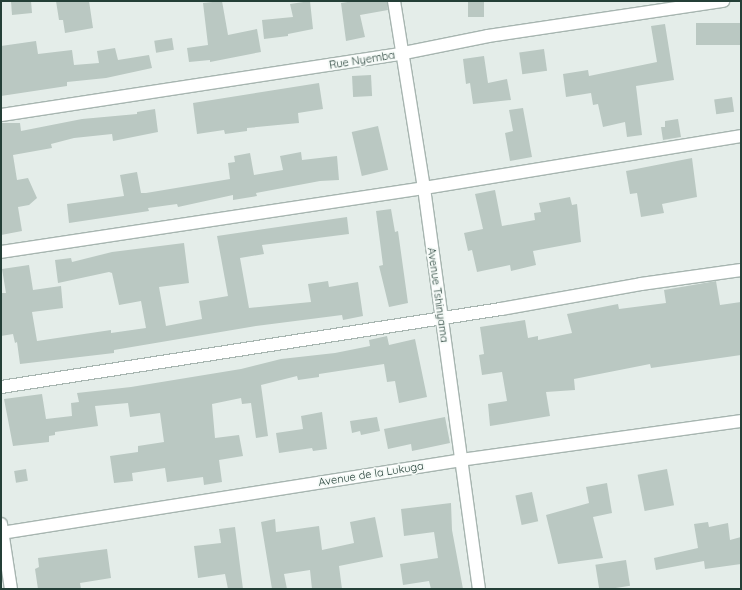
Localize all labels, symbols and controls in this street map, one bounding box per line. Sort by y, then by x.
street label: Rue Nyemba [328,48,396,72]
street label: Avenue Tshinyama [425,247,451,343]
street label: Avenue de la Lukuga [317,459,425,489]

